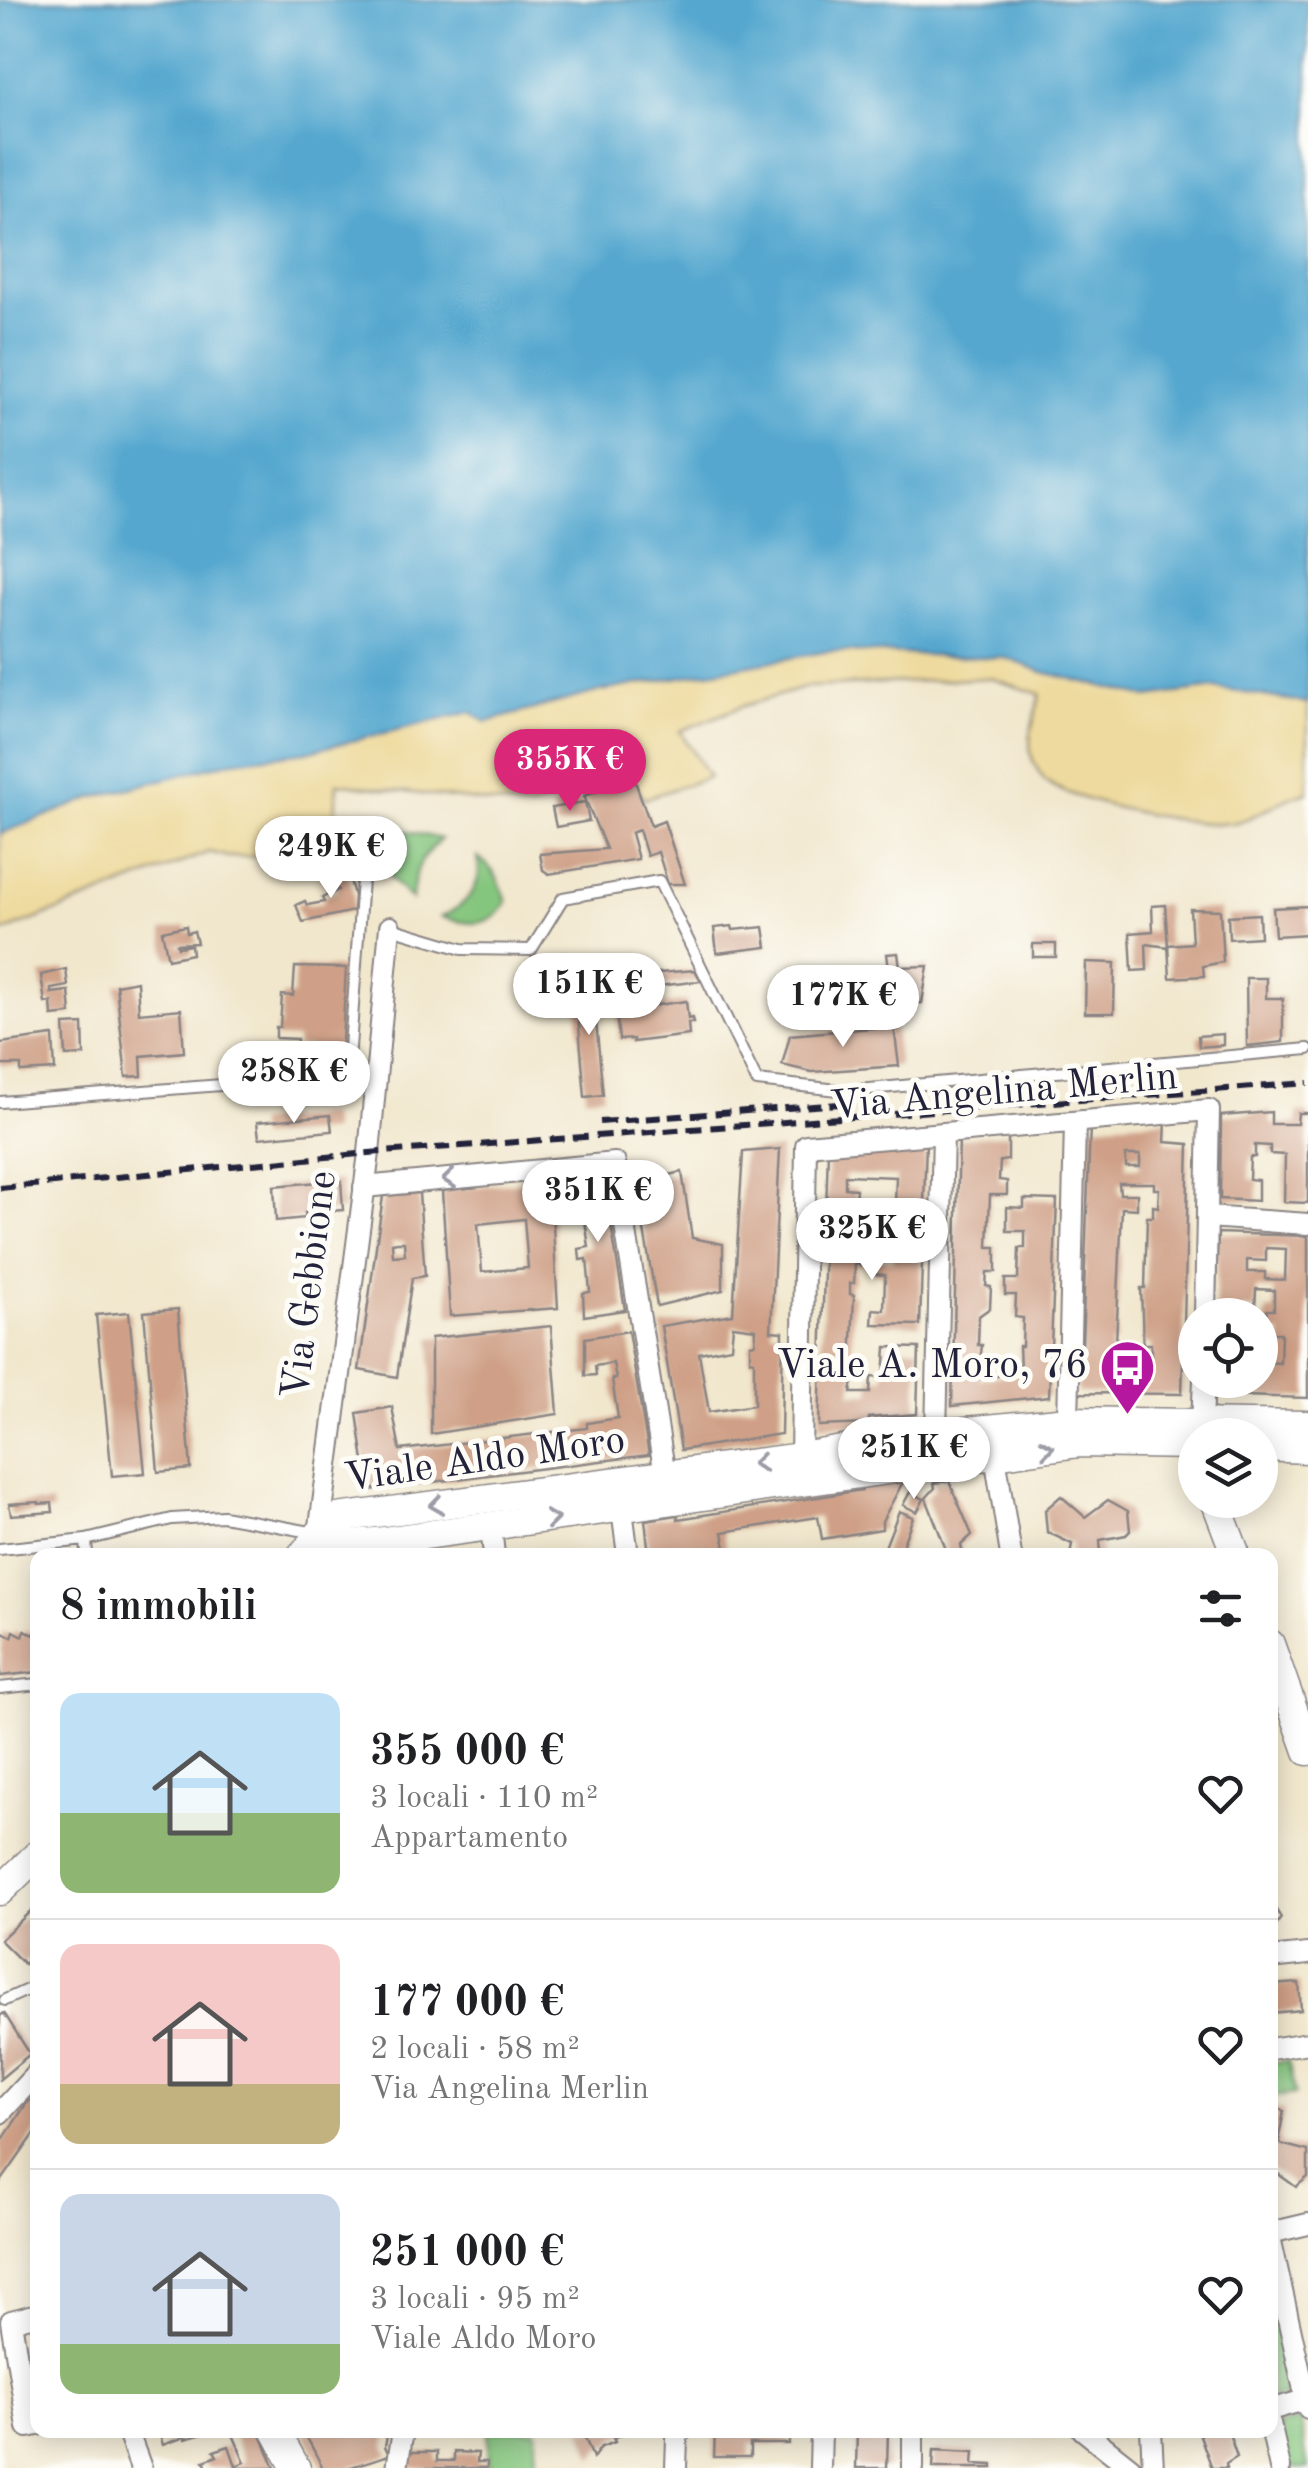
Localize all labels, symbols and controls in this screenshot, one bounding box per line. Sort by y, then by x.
pin: 355K € [489,729,651,814]
text: 355K € [516,745,624,777]
pin: 249K € [250,816,412,901]
text: 249K € [277,832,385,864]
pin: 151K € [508,953,670,1038]
pin: 177K € [762,965,924,1050]
text: 151K € [535,969,643,1001]
text: 177K € [789,981,897,1013]
pin: 258K € [213,1041,375,1126]
text: 258K € [240,1057,348,1089]
street label: Via Angelina Merlin [829,1058,1179,1128]
pin: 351K € [517,1160,679,1245]
one-way arrow [440,1168,456,1189]
street label: Via Gebbione [277,1169,345,1401]
text: 351K € [544,1176,652,1208]
pin: 325K € [791,1198,953,1283]
text: 325K € [818,1214,926,1246]
map controls [1178,1298,1278,1518]
button: locate [1178,1298,1278,1398]
bus stop icon: Viale A. Moro, 76 [1097,1337,1157,1416]
place label: Viale A. Moro, 76 [777,1347,1088,1387]
pin: 251K € [833,1417,995,1502]
button: layers [1178,1418,1278,1518]
street label: Viale Aldo Moro [342,1422,628,1500]
text: 251K € [860,1433,968,1465]
one-way arrow [1039,1438,1055,1459]
one-way arrow [750,1451,767,1472]
one-way arrow [428,1494,445,1515]
one-way arrow [545,1509,561,1530]
icon: filters [1193,1581,1248,1636]
text: 8 immobili [60,1587,257,1629]
text: 355 000 € [370,1732,564,1774]
icon: home [140,1733,260,1853]
icon: heart [1193,1766,1248,1821]
text: 3 locali · 110 m² [370,1783,598,1815]
text: Appartamento [370,1823,568,1855]
text: 177 000 € [370,1983,564,2025]
icon: home [140,1984,260,2104]
icon: heart [1193,2017,1248,2072]
text: 2 locali · 58 m² [370,2034,580,2066]
text: Via Angelina Merlin [370,2074,649,2106]
text: 251 000 € [370,2233,564,2275]
icon: home [140,2234,260,2354]
icon: heart [1193,2267,1248,2322]
text: 3 locali · 95 m² [370,2284,580,2316]
text: Viale Aldo Moro [370,2324,596,2356]

